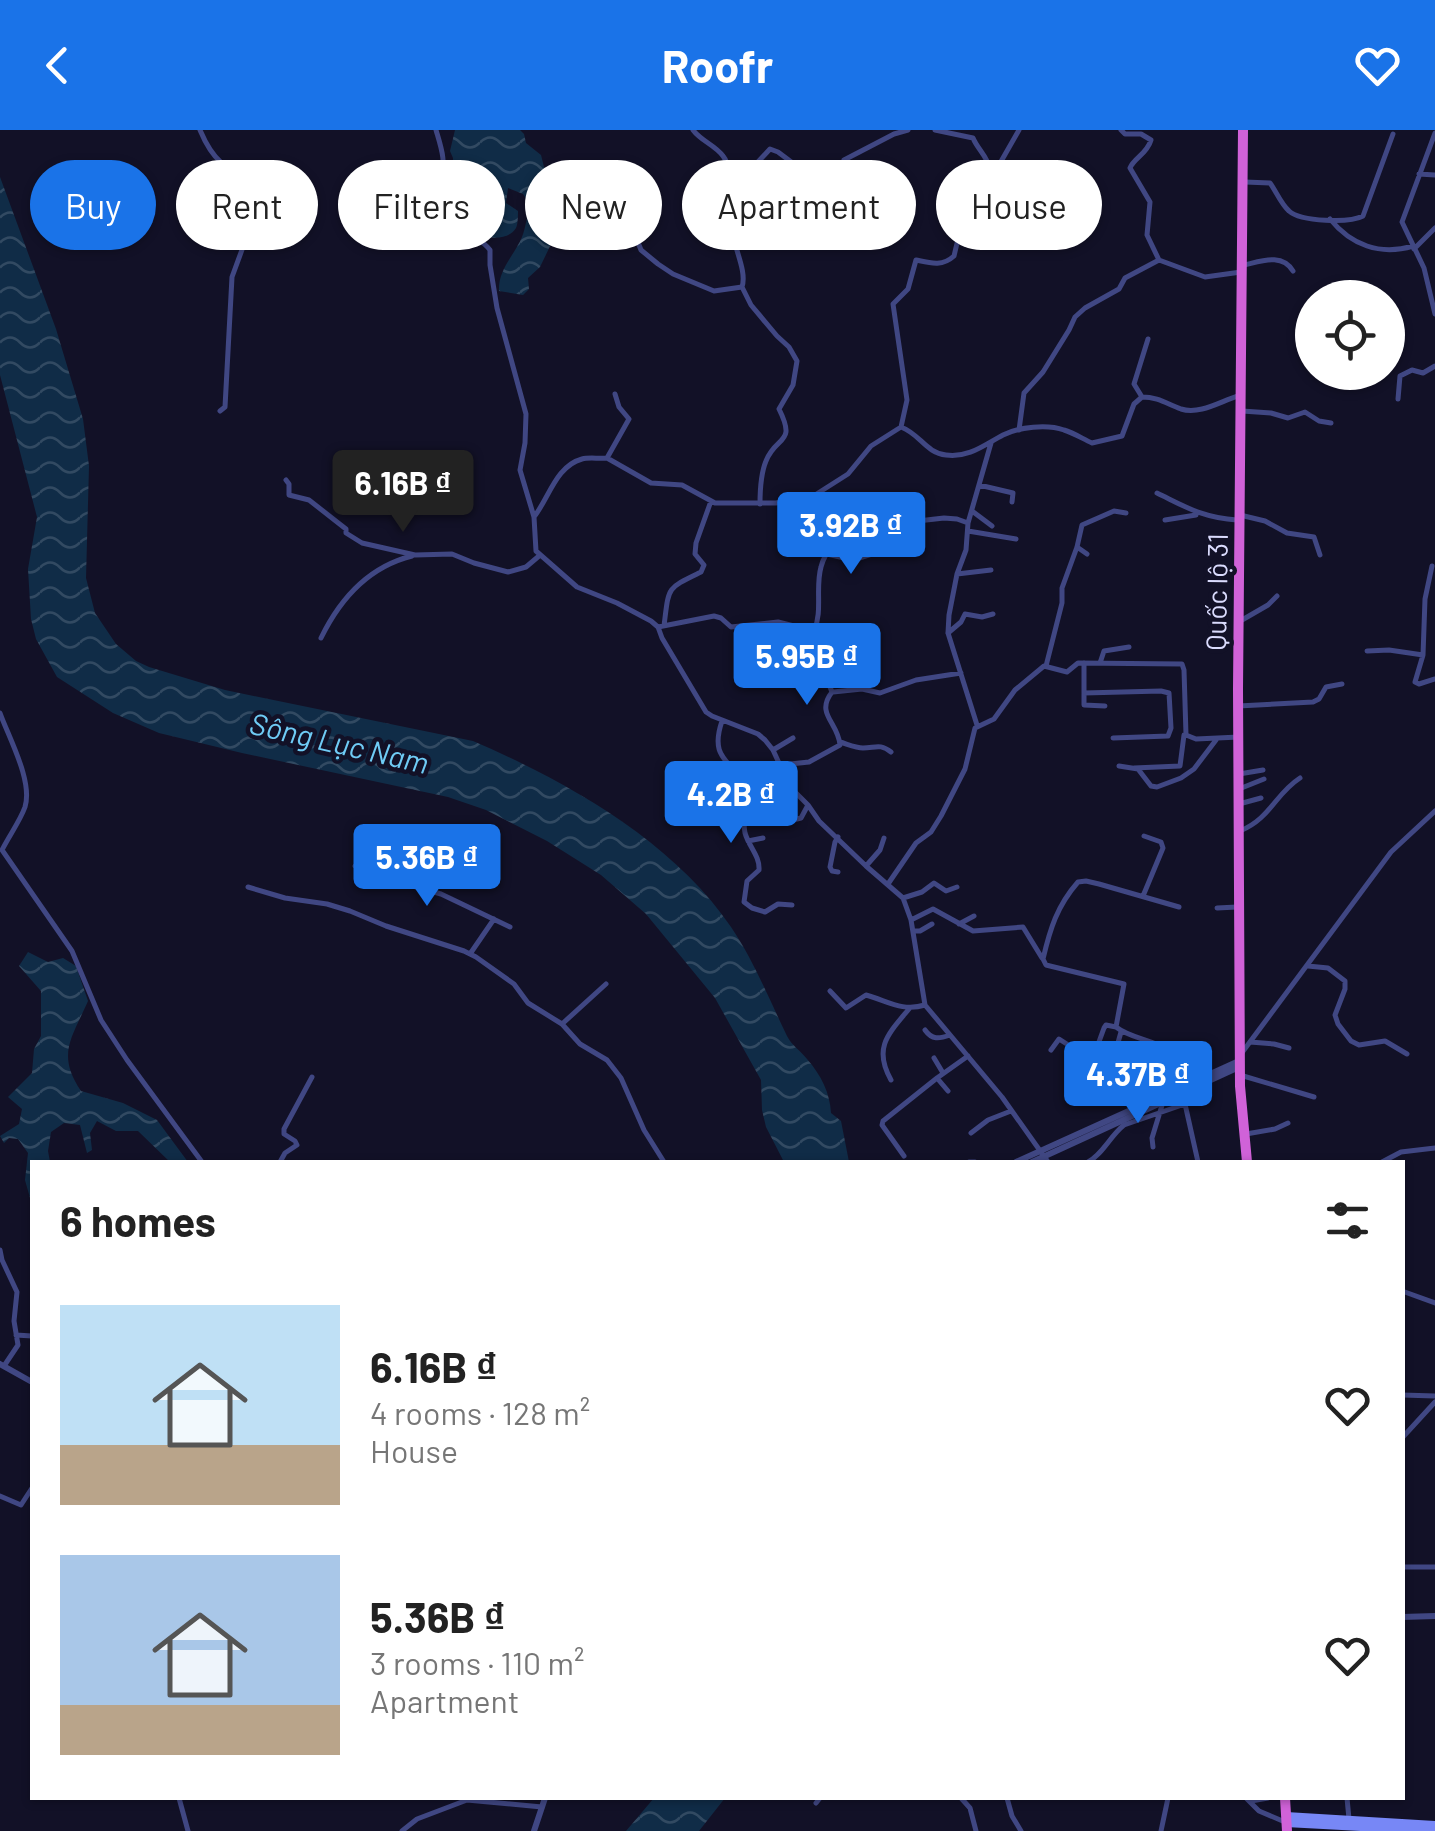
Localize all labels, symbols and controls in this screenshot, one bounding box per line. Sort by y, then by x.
icon: back [30,38,85,93]
text: Roofr [662,38,773,92]
icon: heart [1350,38,1405,93]
chip: Buy [30,160,156,250]
chip: Rent [176,160,318,250]
chip: Filters [338,160,505,250]
chip: New [525,160,662,250]
chip: Apartment [682,160,916,250]
chip: House [936,160,1102,250]
map controls [1295,280,1405,390]
button: locate [1295,280,1405,390]
pin: 6.16B ₫ [311,450,495,535]
text: 6.16B ₫ [355,463,452,501]
pin: 3.92B ₫ [759,492,943,577]
text: 3.92B ₫ [799,505,903,543]
street label: Quốc lộ 31 [1198,533,1234,651]
pin: 5.95B ₫ [715,623,899,708]
text: 5.95B ₫ [756,636,858,674]
water label: Sông Lục Nam [247,704,432,780]
pin: 4.2B ₫ [650,761,812,846]
text: 4.2B ₫ [687,774,775,812]
pin: 5.36B ₫ [335,824,519,909]
text: 5.36B ₫ [375,837,479,875]
pin: 4.37B ₫ [1046,1041,1230,1126]
text: 4.37B ₫ [1086,1054,1190,1092]
icon: filters [1320,1193,1375,1248]
text: 6 homes [60,1195,216,1245]
text: 6.16B ₫ [370,1341,497,1391]
icon: home [140,1345,260,1465]
icon: heart [1320,1378,1375,1433]
text: 4 rooms · 128 m² [370,1393,590,1431]
text: House [370,1431,458,1469]
text: 5.36B ₫ [370,1591,505,1641]
icon: home [140,1595,260,1715]
icon: heart [1320,1628,1375,1683]
text: 3 rooms · 110 m² [370,1643,585,1681]
text: Apartment [370,1681,519,1719]

